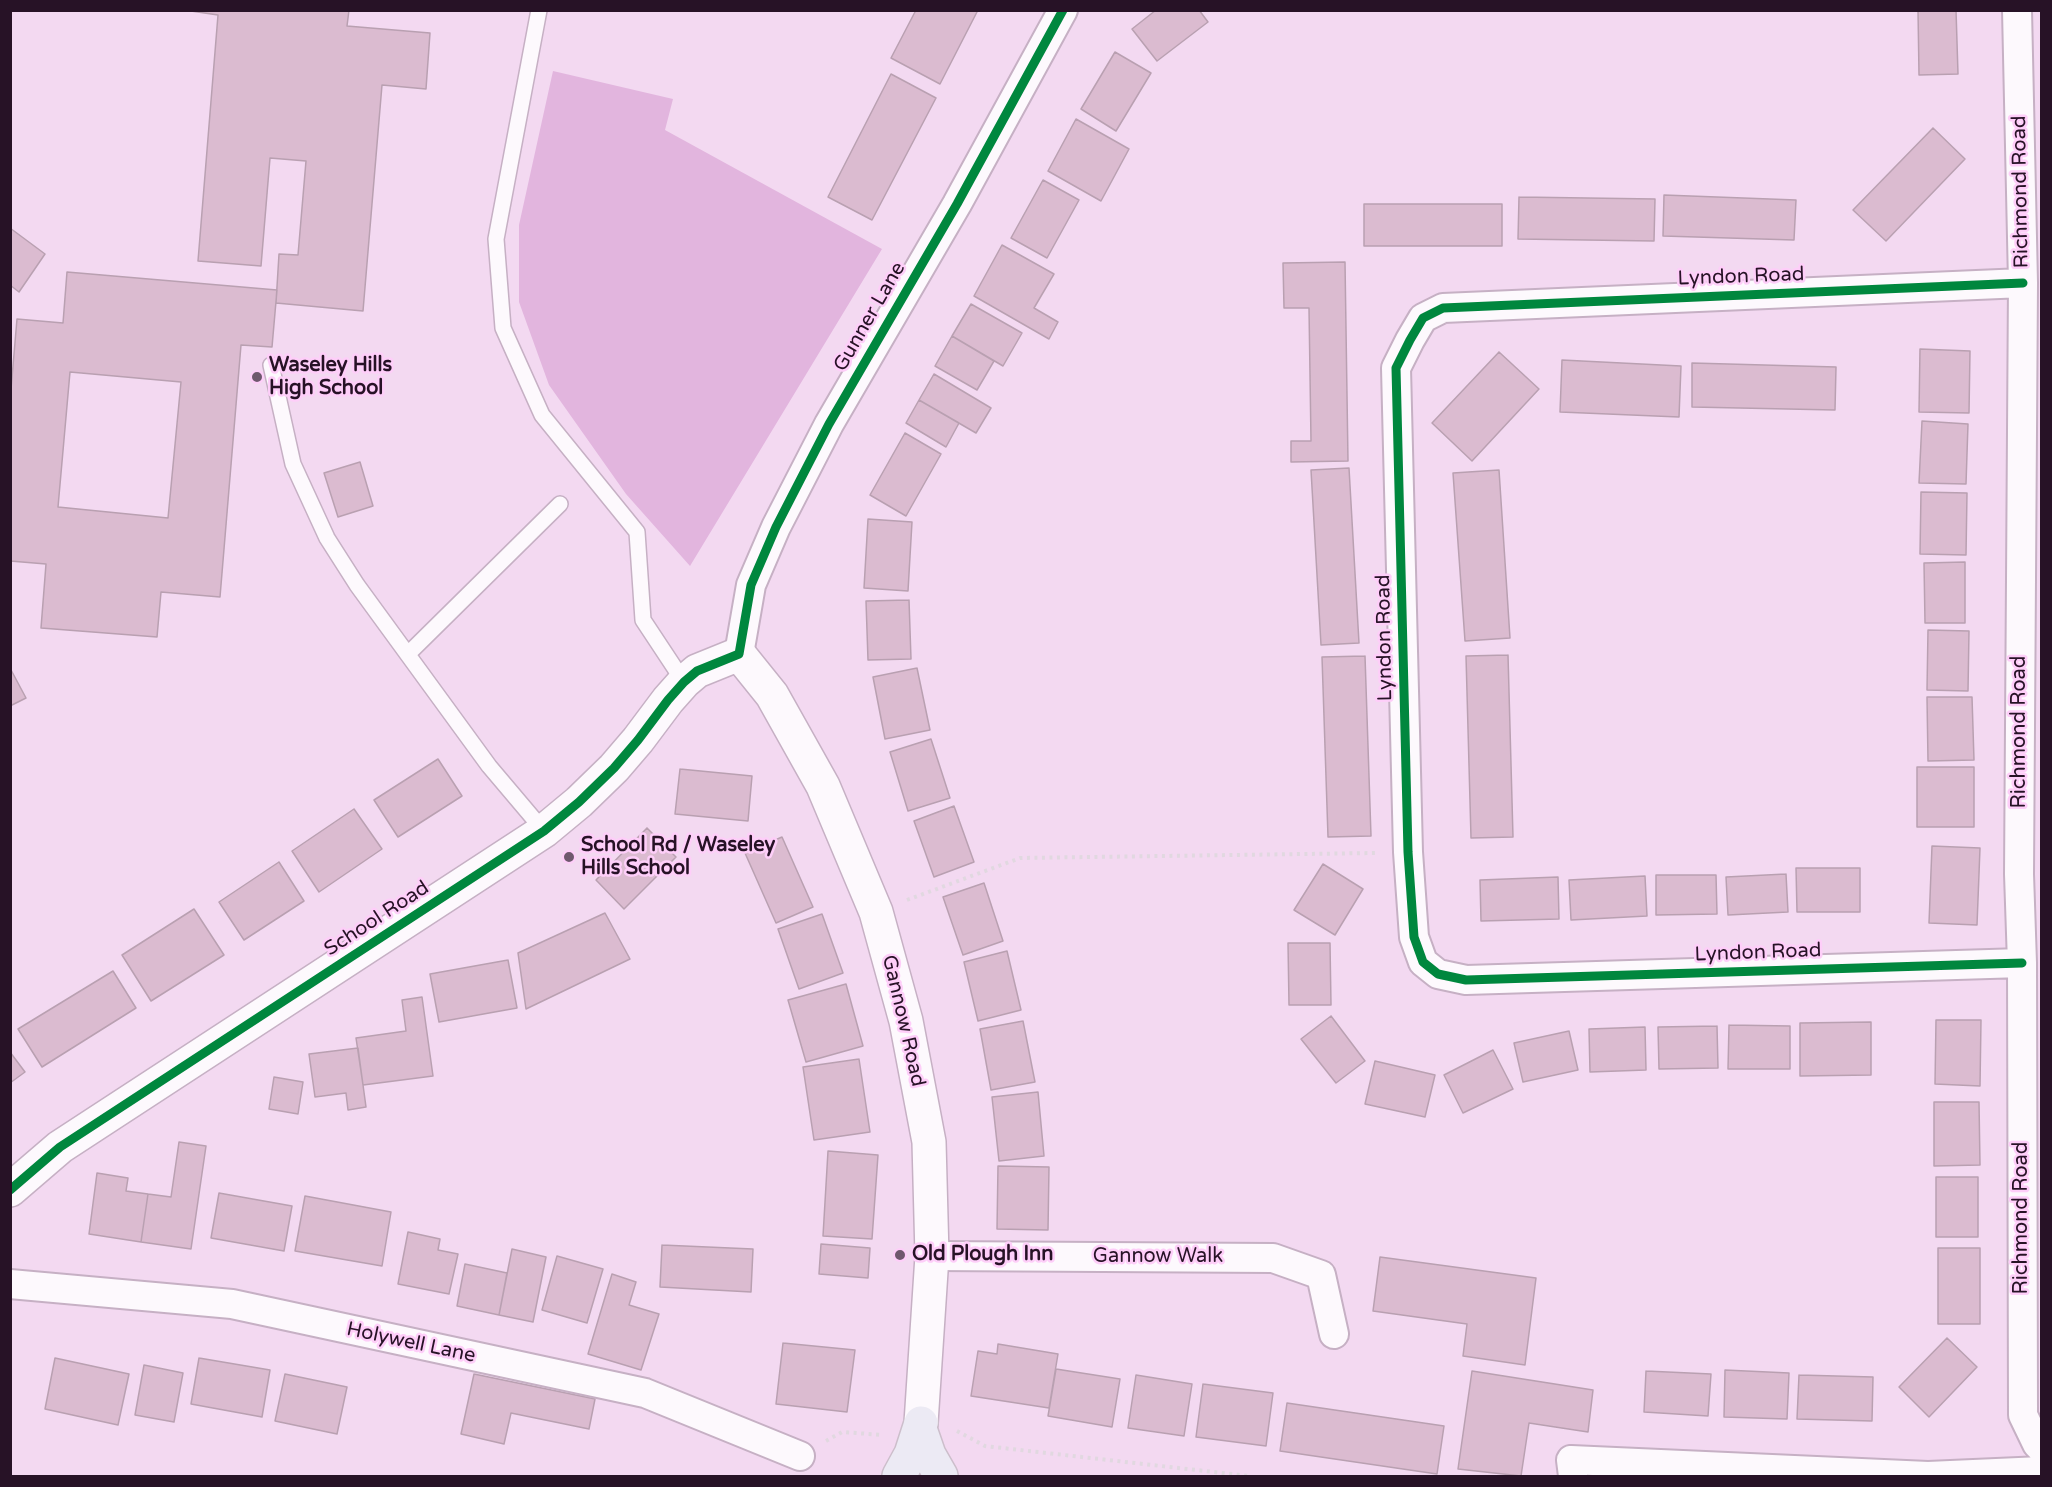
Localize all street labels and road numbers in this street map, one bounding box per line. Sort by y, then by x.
street label: Richmond Road [2008,115,2034,269]
street label: Gunner Lane [829,258,911,376]
street label: Lyndon Road [1677,263,1805,291]
street label: Lyndon Road [1372,574,1398,702]
street label: Richmond Road [2008,656,2032,808]
street label: School Road [320,876,434,962]
street label: Lyndon Road [1694,939,1822,967]
street label: Gannow Road [876,953,930,1089]
street label: Richmond Road [2010,1142,2034,1294]
street label: Gannow Walk [1093,1245,1223,1269]
street label: Holywell Lane [344,1318,478,1368]

